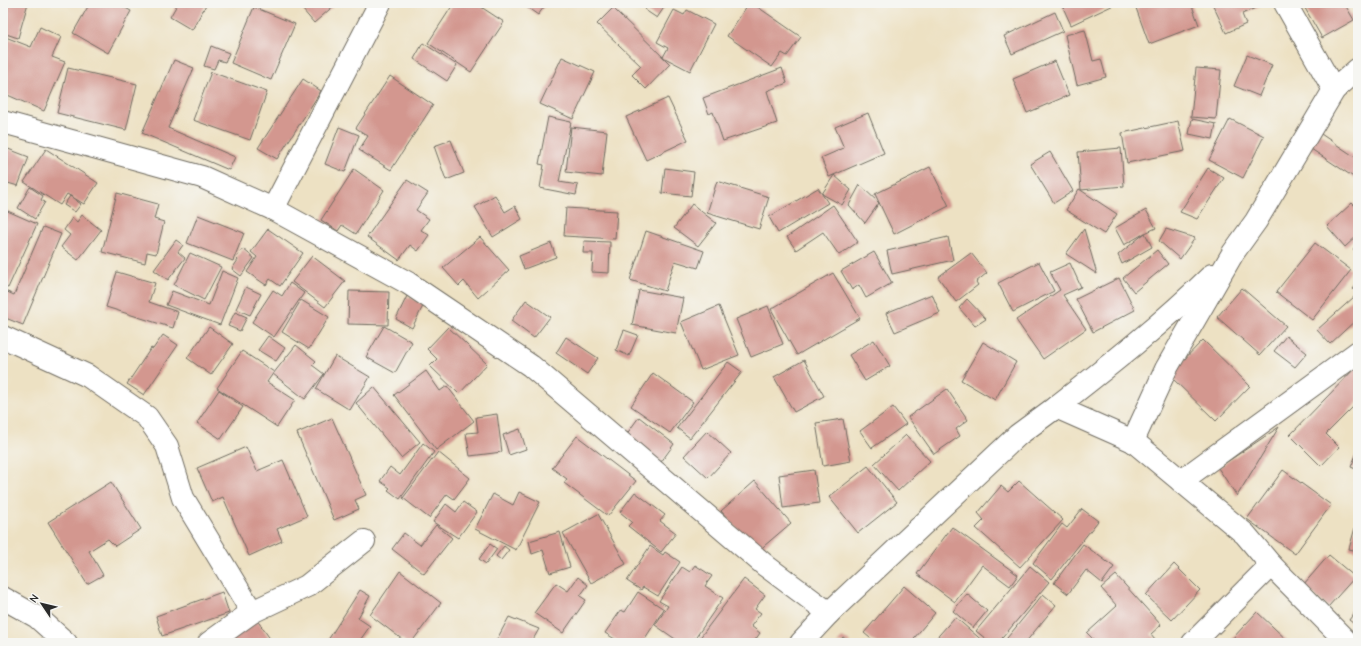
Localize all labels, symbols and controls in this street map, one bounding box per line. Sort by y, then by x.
north arrow [22,584,62,624]
text: N [27,592,42,605]

